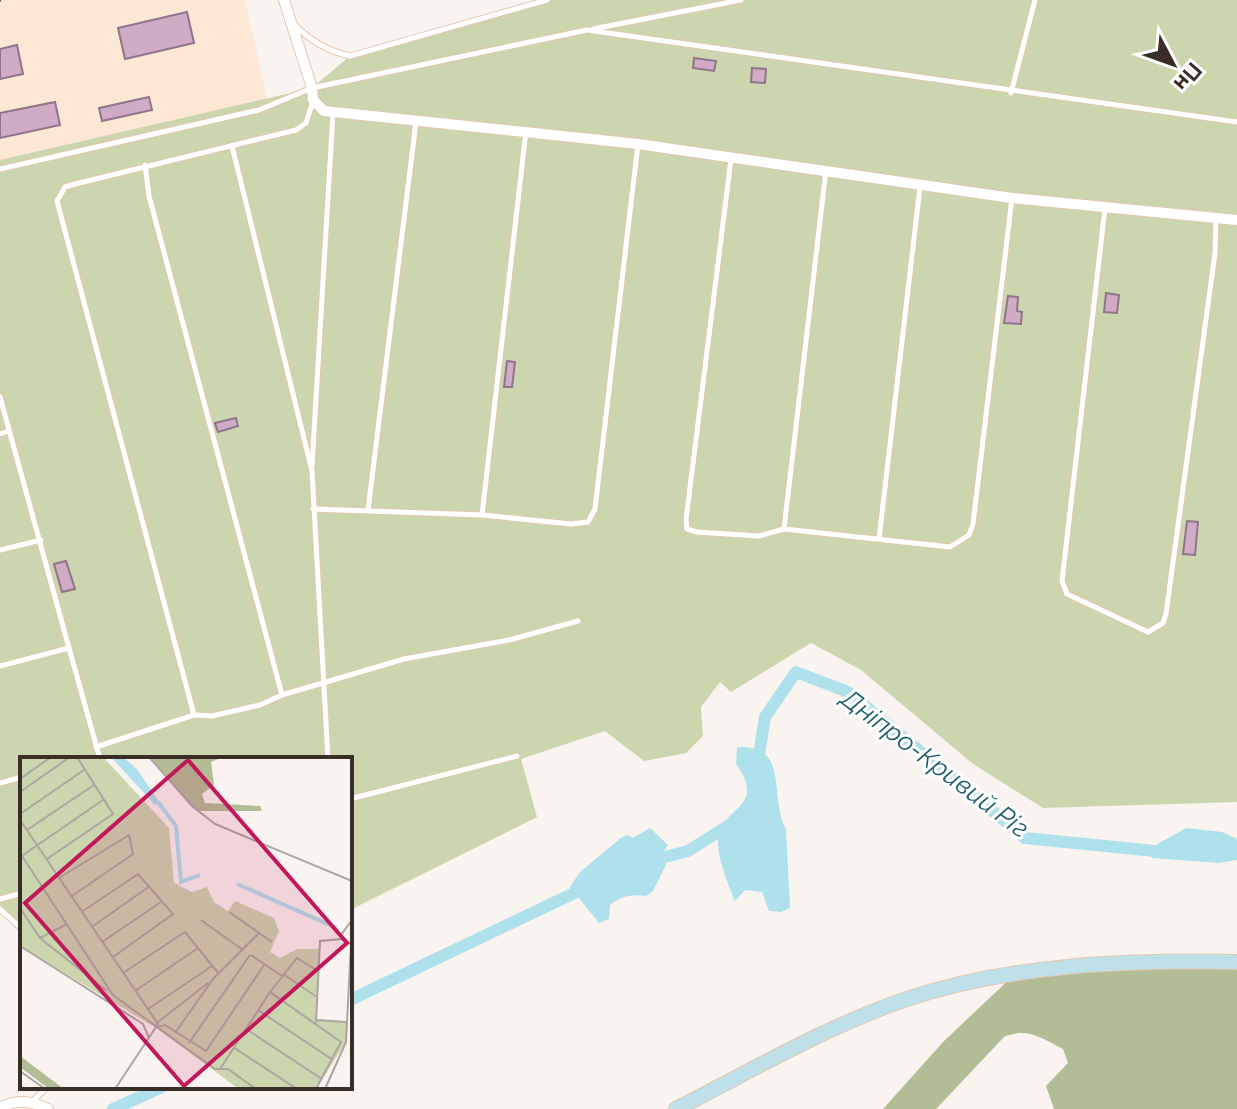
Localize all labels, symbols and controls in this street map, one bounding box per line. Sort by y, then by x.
north arrow [1133,24,1213,104]
text: Пн [1169,58,1208,97]
water label: Дніпро-Кривий Ріг [834,682,1035,844]
inset map [20,757,352,1089]

